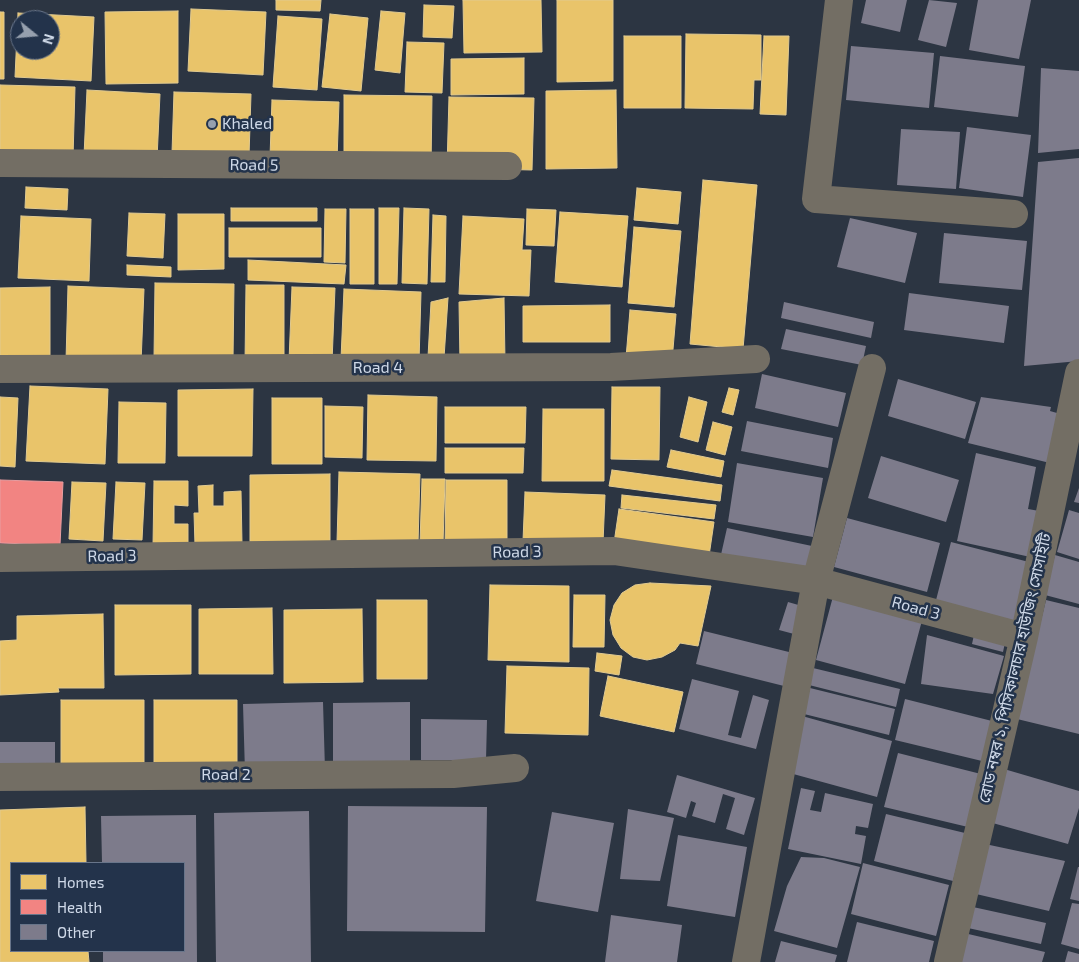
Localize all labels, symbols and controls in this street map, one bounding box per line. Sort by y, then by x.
north arrow [10,10,60,60]
text: N [39,32,58,47]
place label: Khaled [222,114,272,134]
marker: Khaled [206,118,218,130]
street label: Road 5 [229,155,279,175]
street label: Road 4 [353,358,403,378]
street label: রোড নম্বর ১, পিসিকালচার হাউজিং সোসাইটি [975,531,1055,805]
street label: Road 3 [492,542,542,562]
street label: Road 3 [87,546,137,566]
street label: Road 3 [890,592,942,624]
street label: Road 2 [201,765,251,785]
legend [10,862,185,952]
text: Homes [57,873,104,891]
text: Health [57,898,102,916]
text: Other [57,923,96,941]

